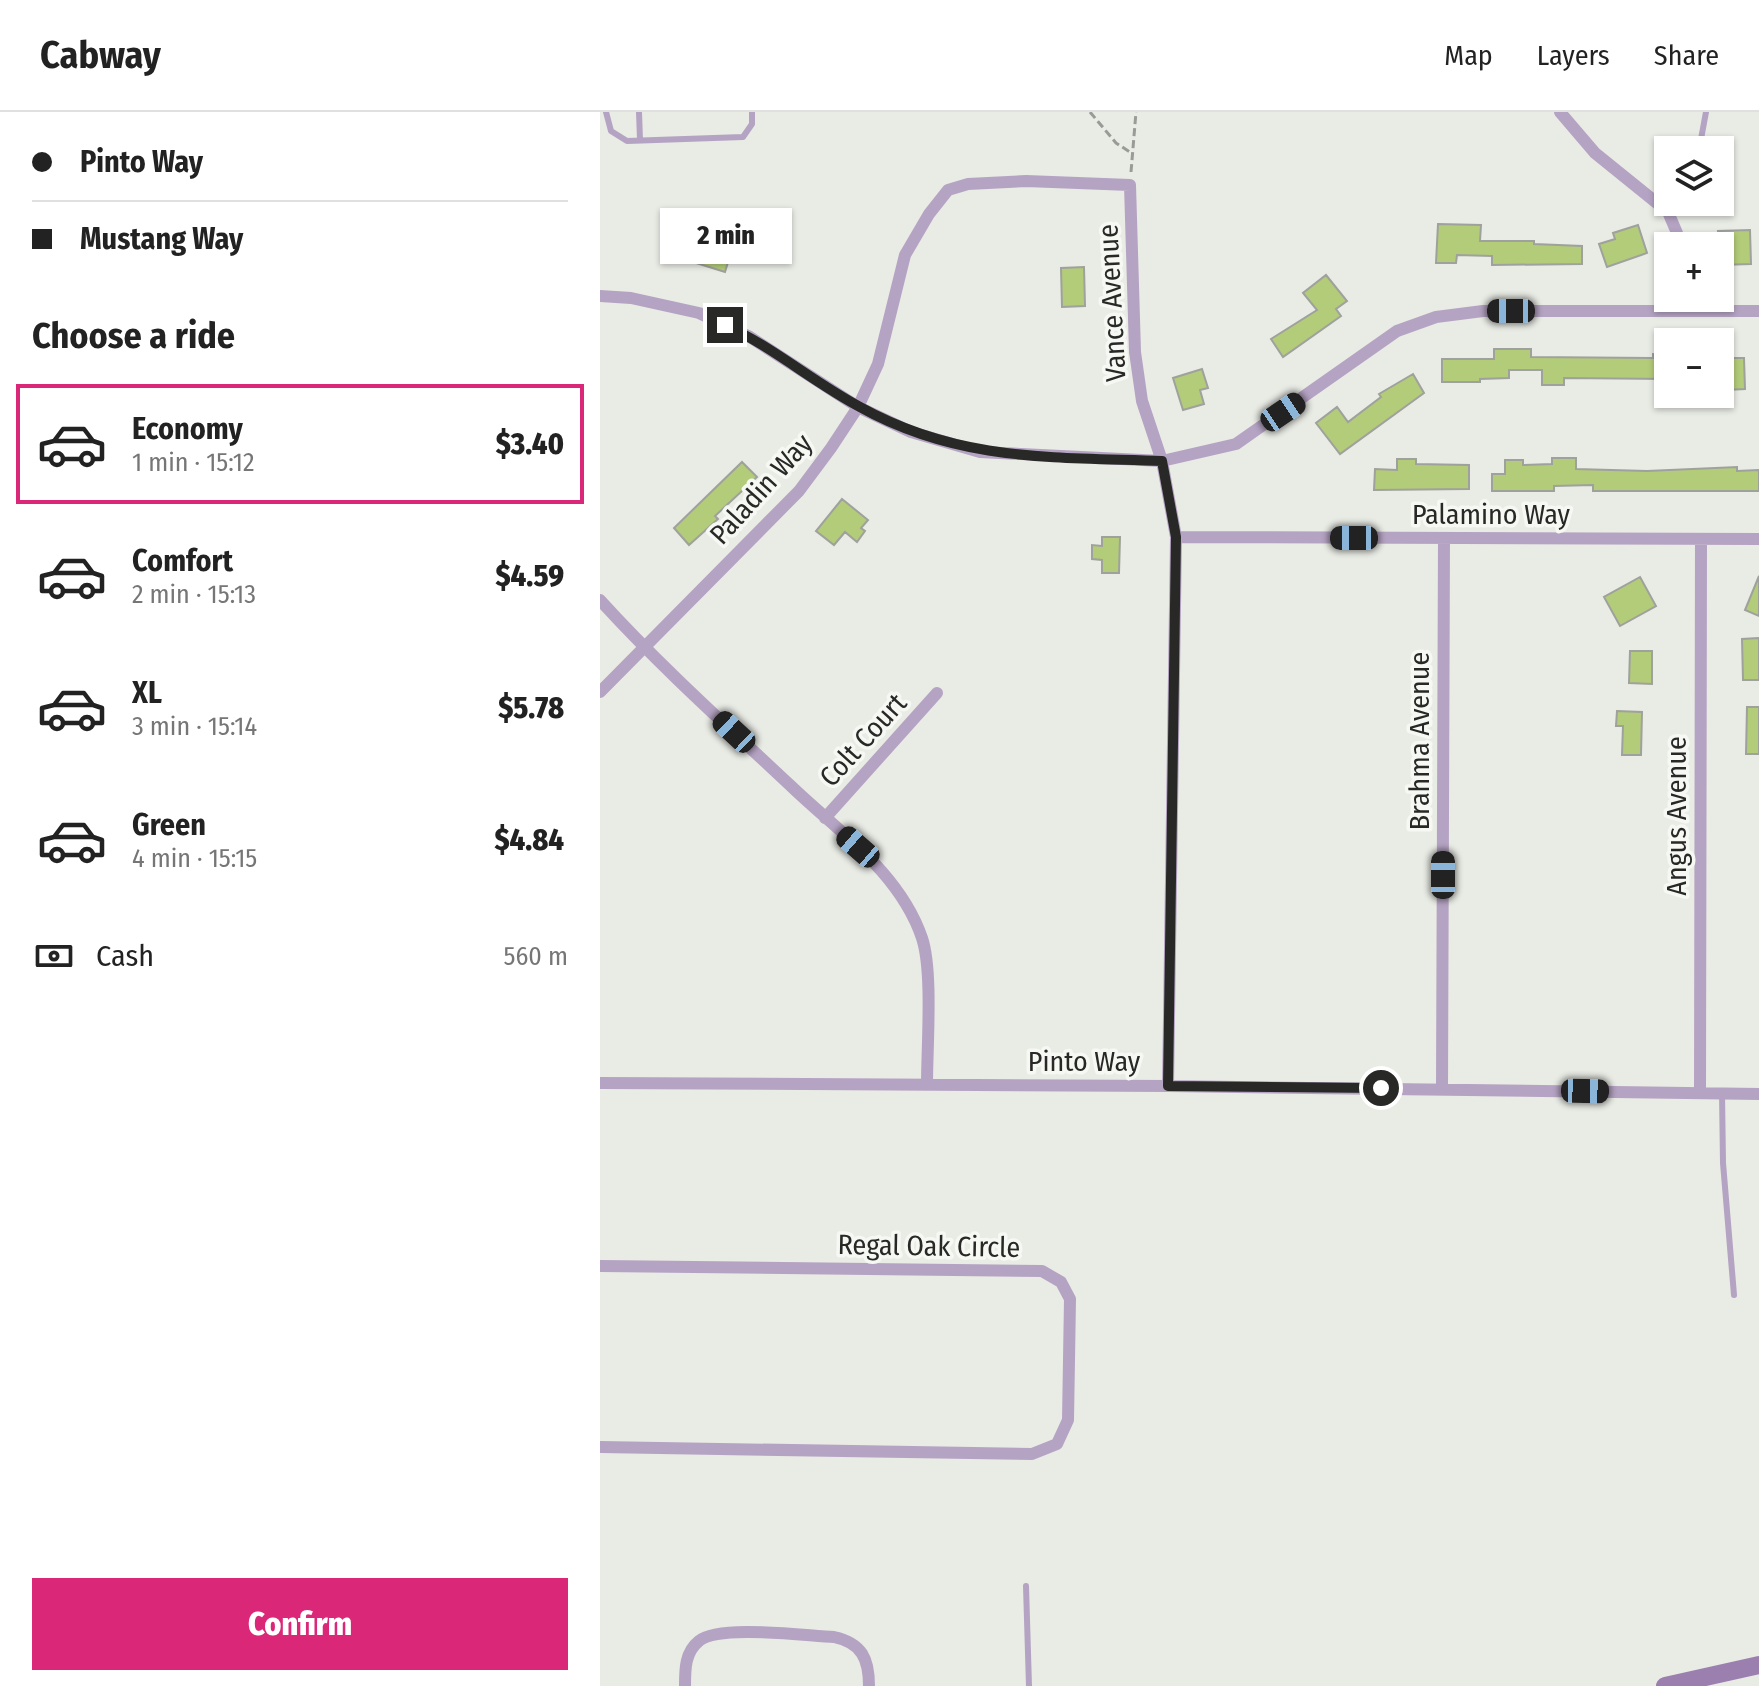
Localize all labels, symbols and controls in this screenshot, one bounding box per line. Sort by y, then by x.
text: Cabway [40,32,161,78]
text: Map [1444,39,1493,72]
text: Layers [1537,39,1610,72]
text: Share [1654,39,1719,72]
map controls [1654,136,1734,408]
button: layers [1654,136,1734,216]
text: Pinto Way [80,144,203,180]
callout: 2 min [659,209,791,265]
text: 2 min [697,220,755,251]
text: Mustang Way [80,221,243,257]
street label: Vance Avenue [1091,223,1133,383]
button: + [1654,232,1734,312]
car [1487,299,1535,323]
route end [707,307,743,343]
text: Choose a ride [32,314,235,358]
button: − [1654,328,1734,408]
car [1256,389,1310,435]
icon: car [36,408,108,480]
text: Economy [132,411,243,447]
text: $3.40 [496,426,564,462]
street label: Paladin Way [703,427,819,551]
text: 1 min · 15:12 [132,447,254,478]
street label: Palamino Way [1412,498,1571,531]
car [1330,526,1378,550]
icon: car [36,540,108,612]
text: Comfort [132,543,233,579]
text: $4.59 [496,558,564,594]
text: 2 min · 15:13 [132,579,256,610]
street label: Brahma Avenue [1403,652,1436,830]
icon: car [36,672,108,744]
text: XL [132,675,162,711]
street label: Colt Court [813,686,914,793]
text: $5.78 [498,690,564,726]
car [708,707,760,757]
text: 3 min · 15:14 [132,711,257,742]
street label: Angus Avenue [1660,736,1693,896]
icon: car [36,804,108,876]
text: Green [132,807,206,843]
text: $4.84 [494,822,564,858]
car [832,822,884,872]
text: 4 min · 15:15 [132,843,257,874]
car [1431,851,1455,899]
icon: cash [32,934,76,978]
text: Cash [96,938,154,974]
text: 560 m [504,941,568,972]
street label: Pinto Way [1028,1045,1141,1078]
route start [1363,1070,1399,1106]
car [1561,1079,1609,1103]
street label: Regal Oak Circle [837,1228,1021,1264]
button: Confirm [32,1578,568,1670]

